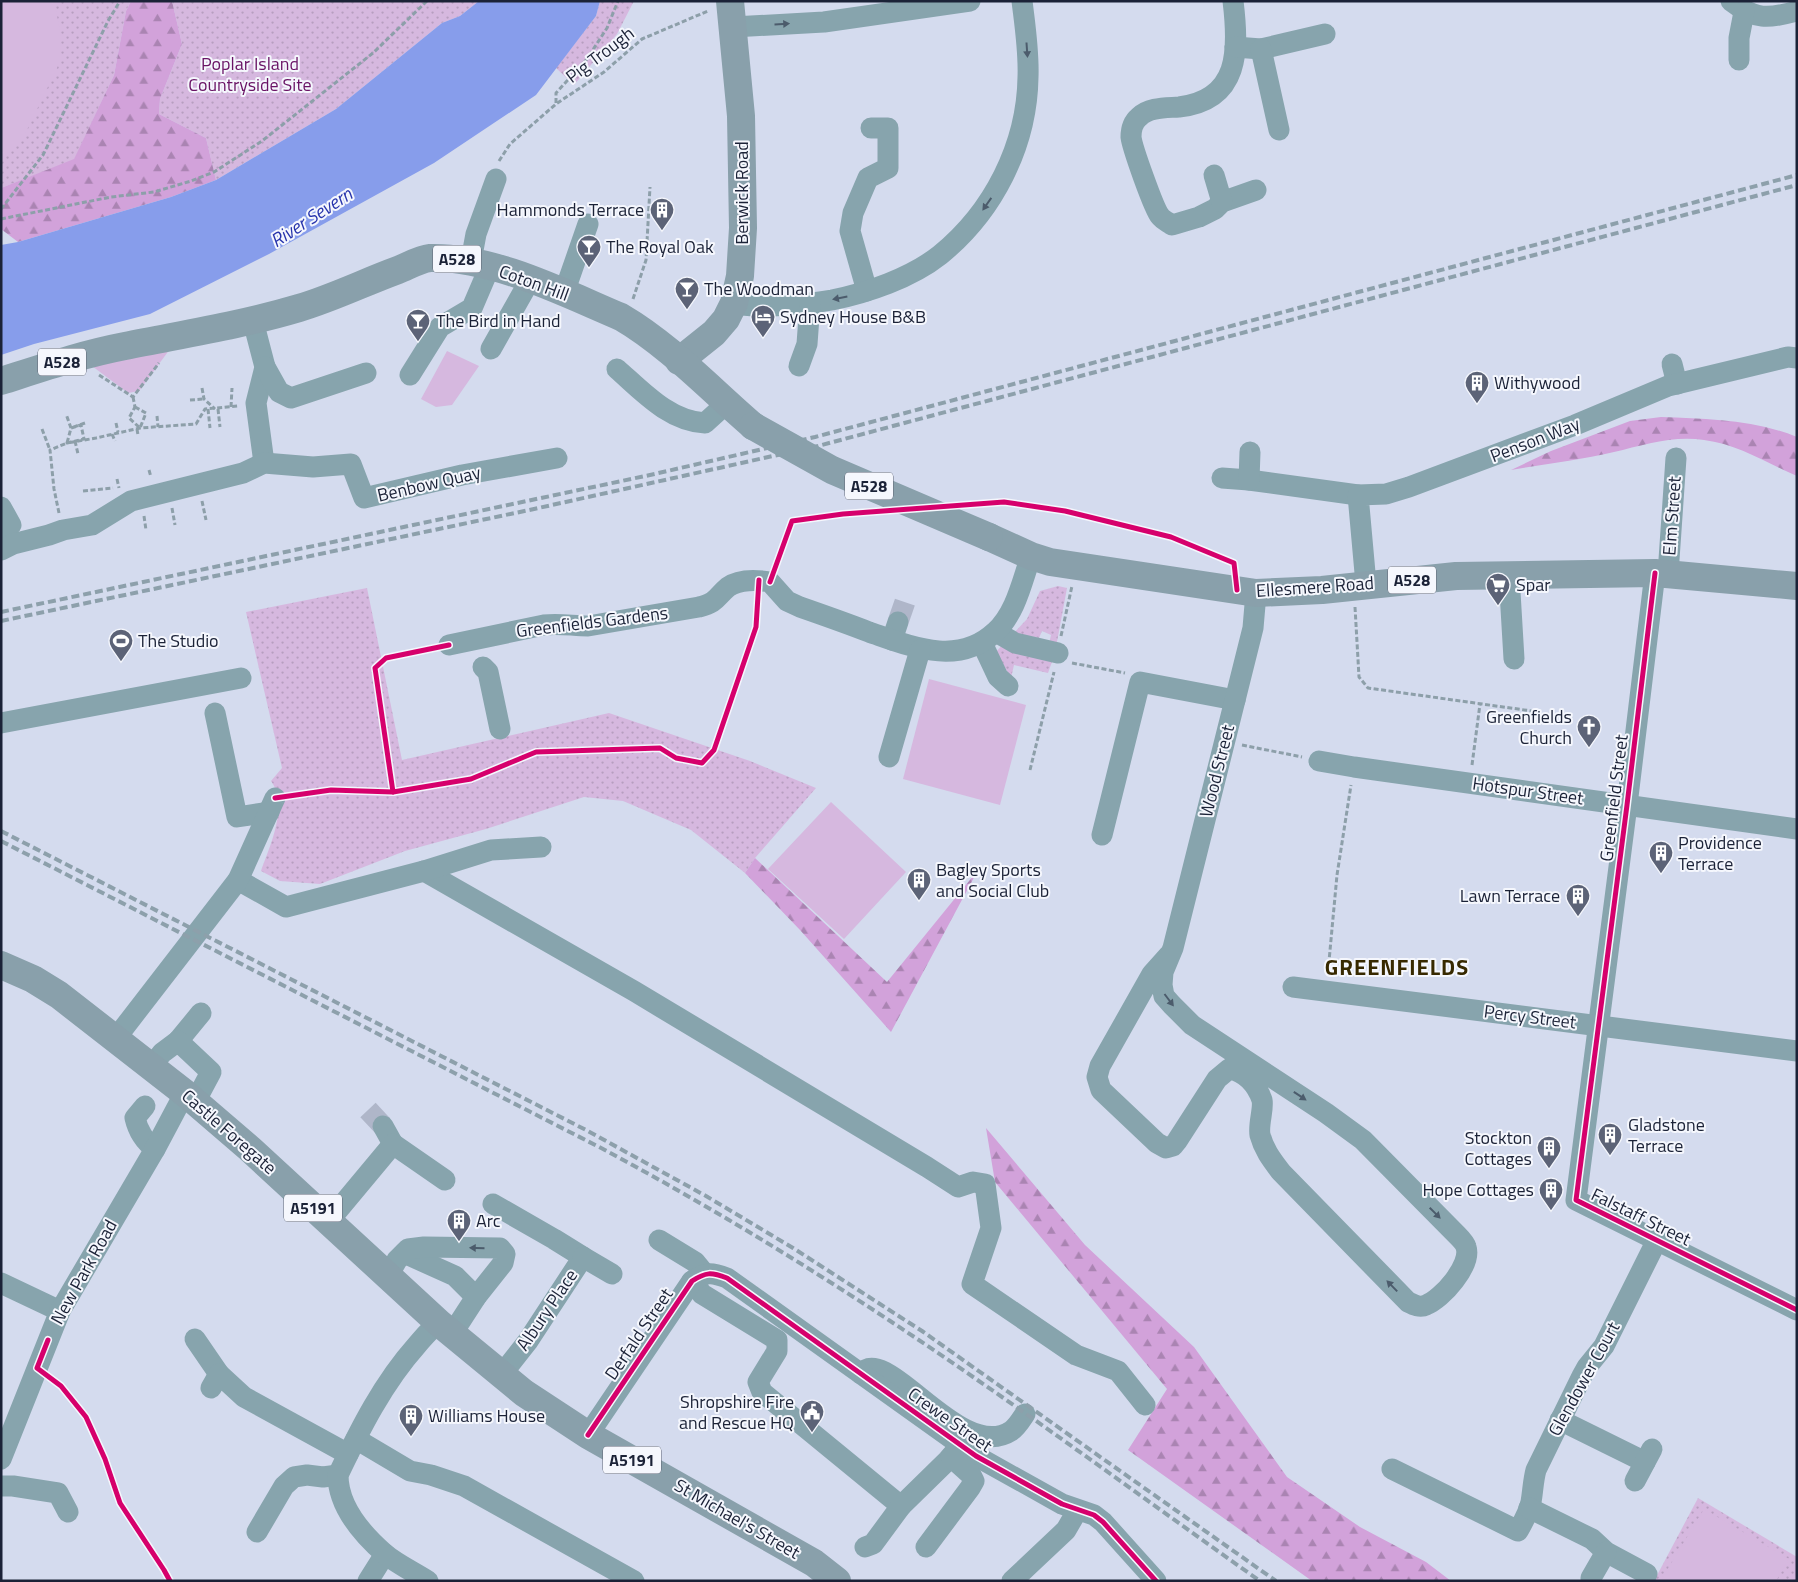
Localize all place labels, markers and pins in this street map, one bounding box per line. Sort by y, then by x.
place label: Hammonds Terrace [496,196,644,223]
building icon: Hammonds Terrace [649,197,675,231]
place label: The Royal Oak [606,233,714,260]
bar icon: The Royal Oak [576,234,602,268]
place label: The Woodman [704,275,814,302]
bar icon: The Woodman [674,276,700,310]
place label: Sydney House B&B [780,303,926,330]
hotel icon: Sydney House B&B [750,304,776,338]
place label: The Bird in Hand [436,307,561,334]
bar icon: The Bird in Hand [405,308,431,342]
place label: Withywood [1494,369,1581,396]
building icon: Withywood [1464,370,1490,404]
place label: Spar [1516,571,1551,598]
supermarket icon: Spar [1485,572,1511,606]
place label: The Studio [138,627,219,654]
sports icon: The Studio [108,628,134,662]
place label: Greenfields Church [1486,703,1572,751]
church icon: Greenfields Church [1576,714,1602,748]
place label: Providence Terrace [1678,829,1762,877]
building icon: Providence Terrace [1648,840,1674,874]
place label: Bagley Sports and Social Club [936,856,1049,904]
building icon: Bagley Sports and Social Club [906,867,932,901]
place label: Lawn Terrace [1460,882,1560,909]
building icon: Lawn Terrace [1565,883,1591,917]
place label: Gladstone Terrace [1628,1111,1705,1159]
building icon: Gladstone Terrace [1597,1122,1623,1156]
place label: Stockton Cottages [1465,1124,1532,1172]
building icon: Stockton Cottages [1536,1135,1562,1169]
place label: Hope Cottages [1422,1176,1534,1203]
building icon: Hope Cottages [1538,1177,1564,1211]
place label: Arc [476,1207,501,1234]
building icon: Arc [446,1208,472,1242]
place label: Shropshire Fire and Rescue HQ [679,1388,794,1436]
public building icon: Shropshire Fire and Rescue HQ [799,1399,825,1433]
place label: Williams House [428,1402,545,1429]
building icon: Williams House [398,1403,424,1437]

